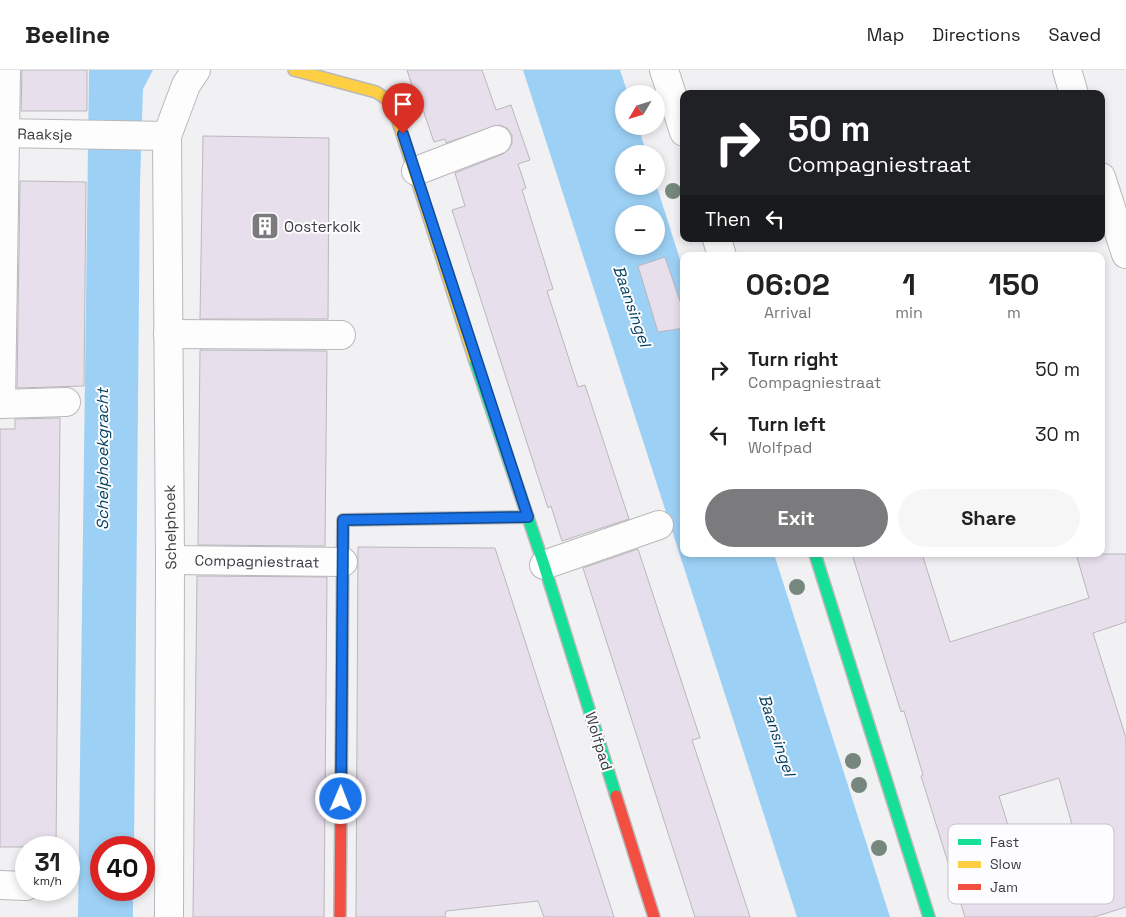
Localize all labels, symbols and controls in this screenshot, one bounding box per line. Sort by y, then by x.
text: Beeline [25,19,110,50]
text: Map [867,23,904,46]
text: Directions [932,23,1021,46]
text: Saved [1049,23,1101,46]
pin [382,83,424,134]
north arrow [615,85,665,135]
map controls [615,85,665,255]
icon: arrive [389,90,417,118]
text: 50 m [788,107,870,151]
icon: right [705,110,770,175]
street label: Raaksje [17,124,73,144]
button: + [615,145,665,195]
text: Compagniestraat [788,150,971,178]
button: − [615,205,665,255]
icon: left [761,205,789,233]
text: Then [705,207,751,232]
building icon: Oosterkolk [250,211,280,241]
place label: Oosterkolk [284,217,361,236]
water label: Baansingel [608,263,656,351]
text: 06:02 [746,265,830,304]
text: 1 [902,265,916,304]
text: 150 [988,265,1039,304]
text: Arrival [764,302,811,323]
text: min [895,302,923,323]
text: m [1007,302,1021,323]
text: Turn right [748,347,838,372]
icon: right [705,356,733,384]
text: 50 m [1035,357,1080,382]
text: Compagniestraat [748,372,881,393]
water label: Schelphoekgracht [92,386,113,530]
text: Turn left [748,412,826,437]
icon: left [705,421,733,449]
text: 30 m [1035,422,1080,447]
text: Wolfpad [748,437,812,458]
street label: Schelphoek [160,484,180,570]
button: Exit [705,489,888,547]
button: Share [898,489,1080,547]
street label: Compagniestraat [194,550,320,572]
water label: Baansingel [754,692,801,780]
street label: Wolfpad [581,709,617,773]
position arrow [314,772,366,824]
legend [948,824,1114,904]
text: Fast [990,833,1019,851]
speed limit sign: 40 [90,836,155,901]
text: 31 [34,846,61,878]
text: Slow [990,855,1022,873]
text: km/h [33,873,62,889]
text: Jam [990,878,1018,896]

